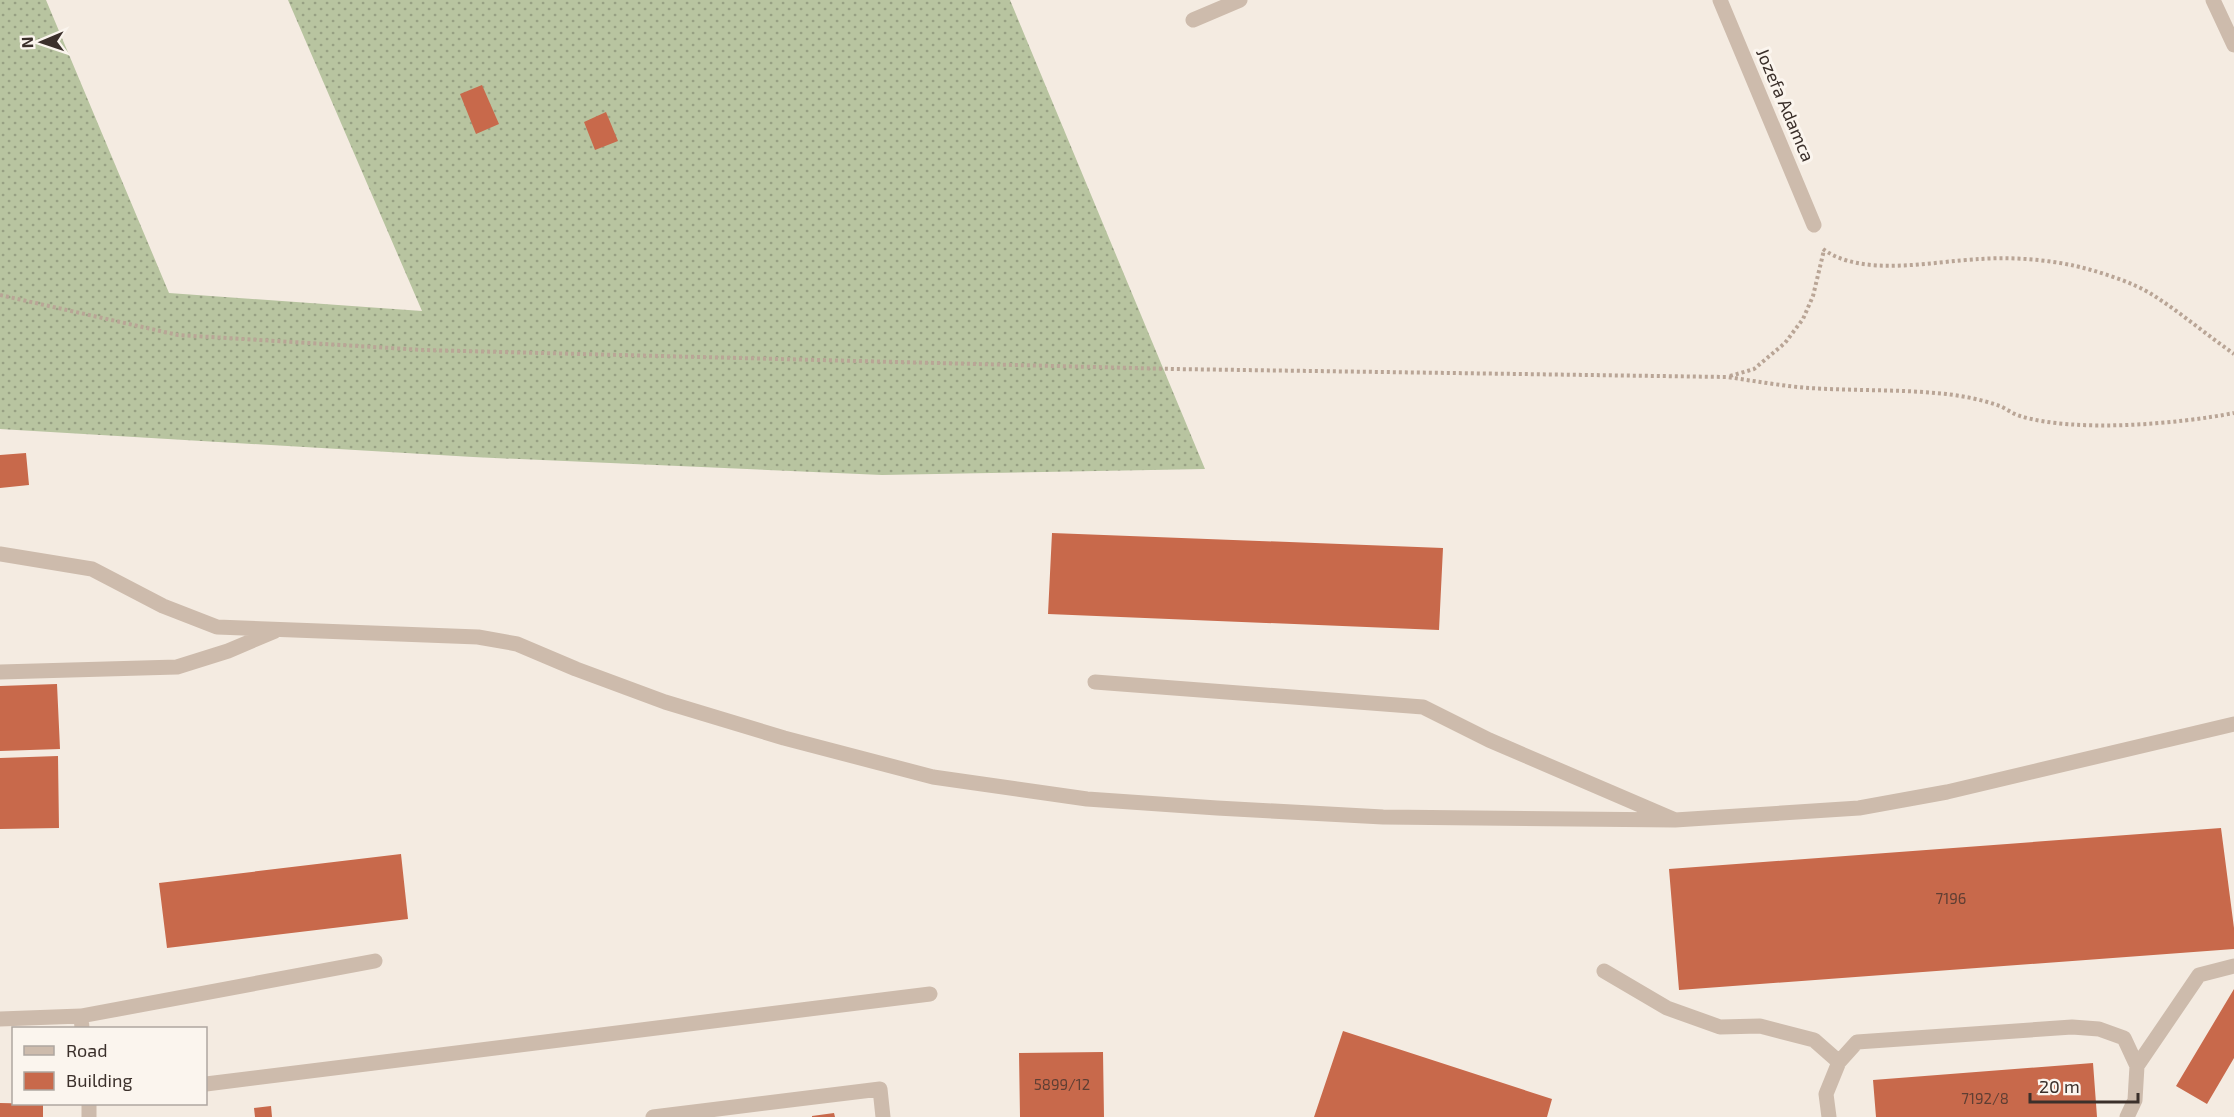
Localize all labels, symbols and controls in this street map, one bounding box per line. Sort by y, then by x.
north arrow [12,12,72,72]
text: N [17,36,36,49]
street label: Jozefa Adamca [1752,44,1820,165]
house number: 7196 [1936,889,1966,907]
legend [12,1027,207,1105]
text: Road [66,1039,107,1061]
scale bar [2030,1066,2138,1104]
text: Building [66,1069,133,1091]
house number: 5899/12 [1034,1075,1090,1093]
text: 20 m [2039,1075,2080,1097]
house number: 7192/8 [1961,1089,2009,1107]

